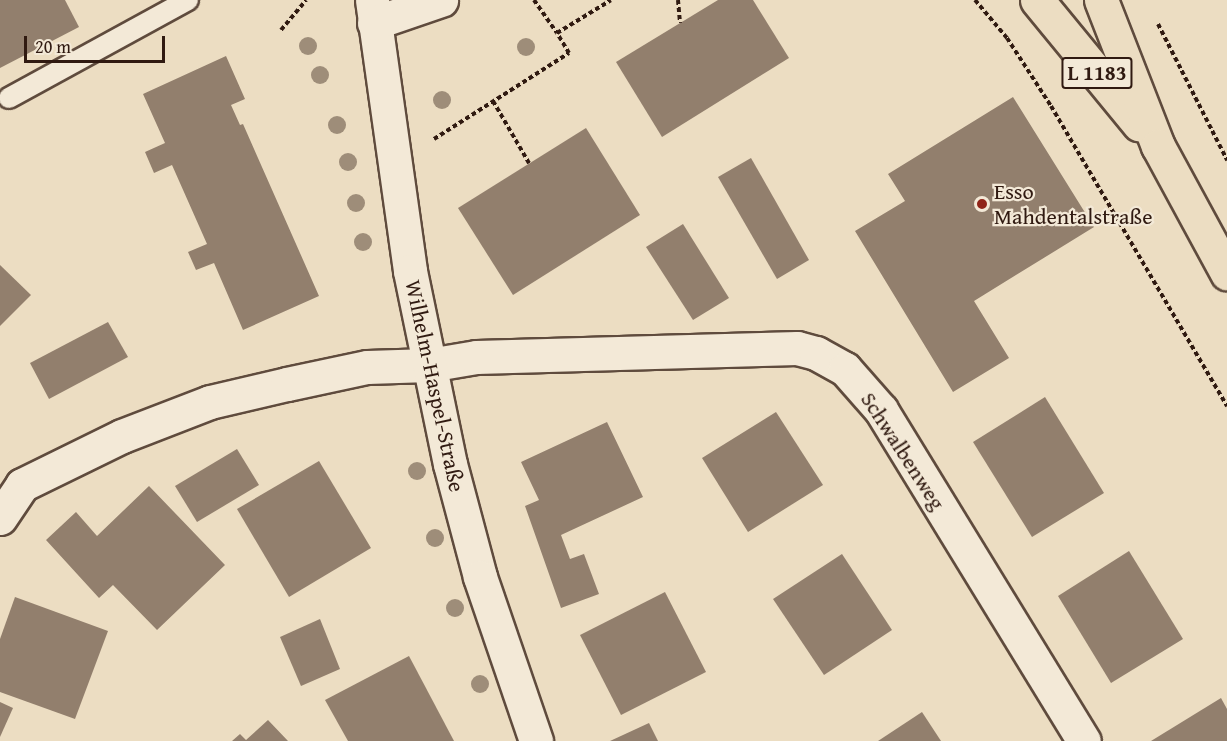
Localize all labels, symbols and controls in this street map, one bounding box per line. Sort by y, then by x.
scale bar [27,24,168,62]
text: 20 m [35,33,71,60]
road number: L 1183 [1061,55,1133,91]
place label: Esso Mahdentalstraße [994,178,1153,230]
marker: Esso Mahdentalstraße [975,197,989,211]
street label: Wilhelm-Haspel-Straße [400,278,470,494]
street label: Schwalbenweg [855,387,951,515]

